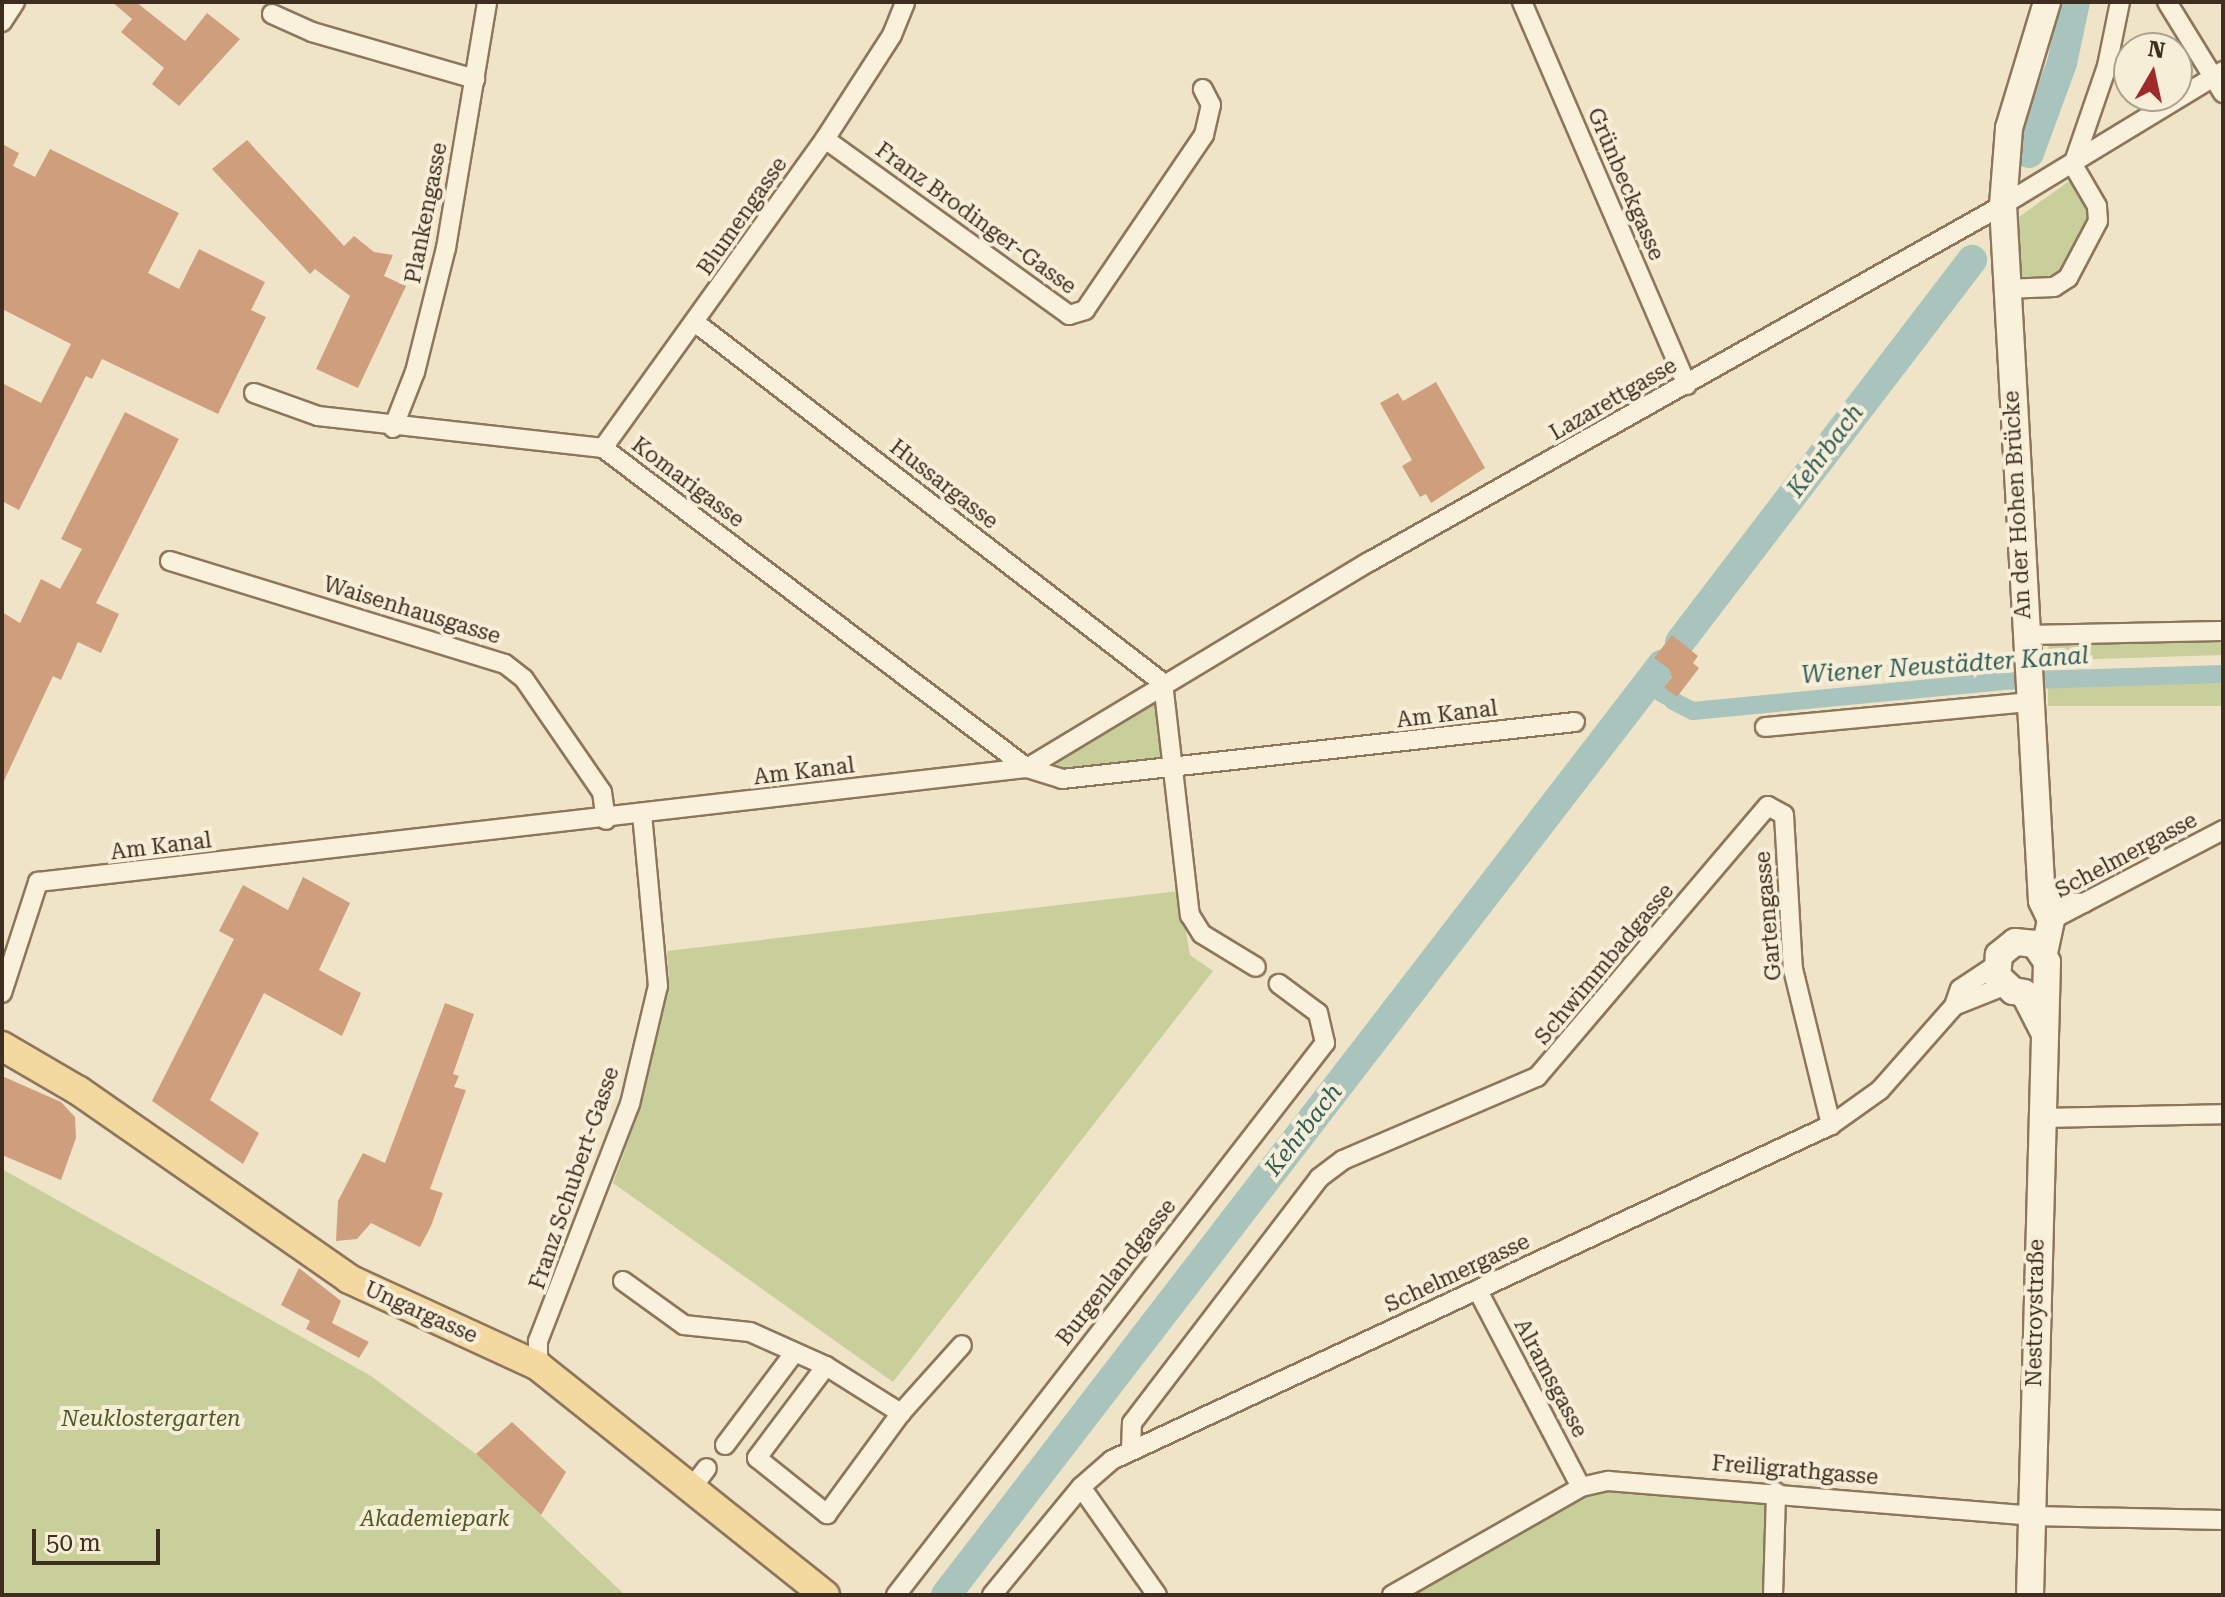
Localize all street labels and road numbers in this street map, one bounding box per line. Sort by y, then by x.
street label: Grünbeckgasse [1582,104,1670,264]
street label: Franz Brodinger-Gasse [871,136,1081,300]
street label: Plankengasse [399,140,453,286]
street label: Blumengasse [691,152,793,280]
street label: Lazarettgasse [1545,352,1681,446]
street label: An der Hohen Brücke [1998,390,2036,620]
street label: Komarigasse [627,431,749,533]
street label: Hussargasse [885,434,1003,534]
street label: Waisenhausgasse [320,571,504,649]
street label: Am Kanal [1395,695,1499,733]
street label: Am Kanal [752,752,856,790]
street label: Schelmergasse [2051,807,2201,903]
street label: Am Kanal [109,827,213,865]
street label: Gartengasse [1749,850,1787,982]
street label: Schwimmbadgasse [1529,878,1679,1050]
street label: Franz Schubert-Gasse [524,1063,624,1293]
street label: Burgenlandgasse [1051,1193,1181,1351]
street label: Schelmergasse [1380,1228,1534,1318]
street label: Nestroystraße [2021,1239,2049,1387]
street label: Ungargasse [360,1275,482,1349]
street label: Alramsgasse [1509,1314,1593,1442]
street label: Freiligrathgasse [1711,1450,1879,1490]

